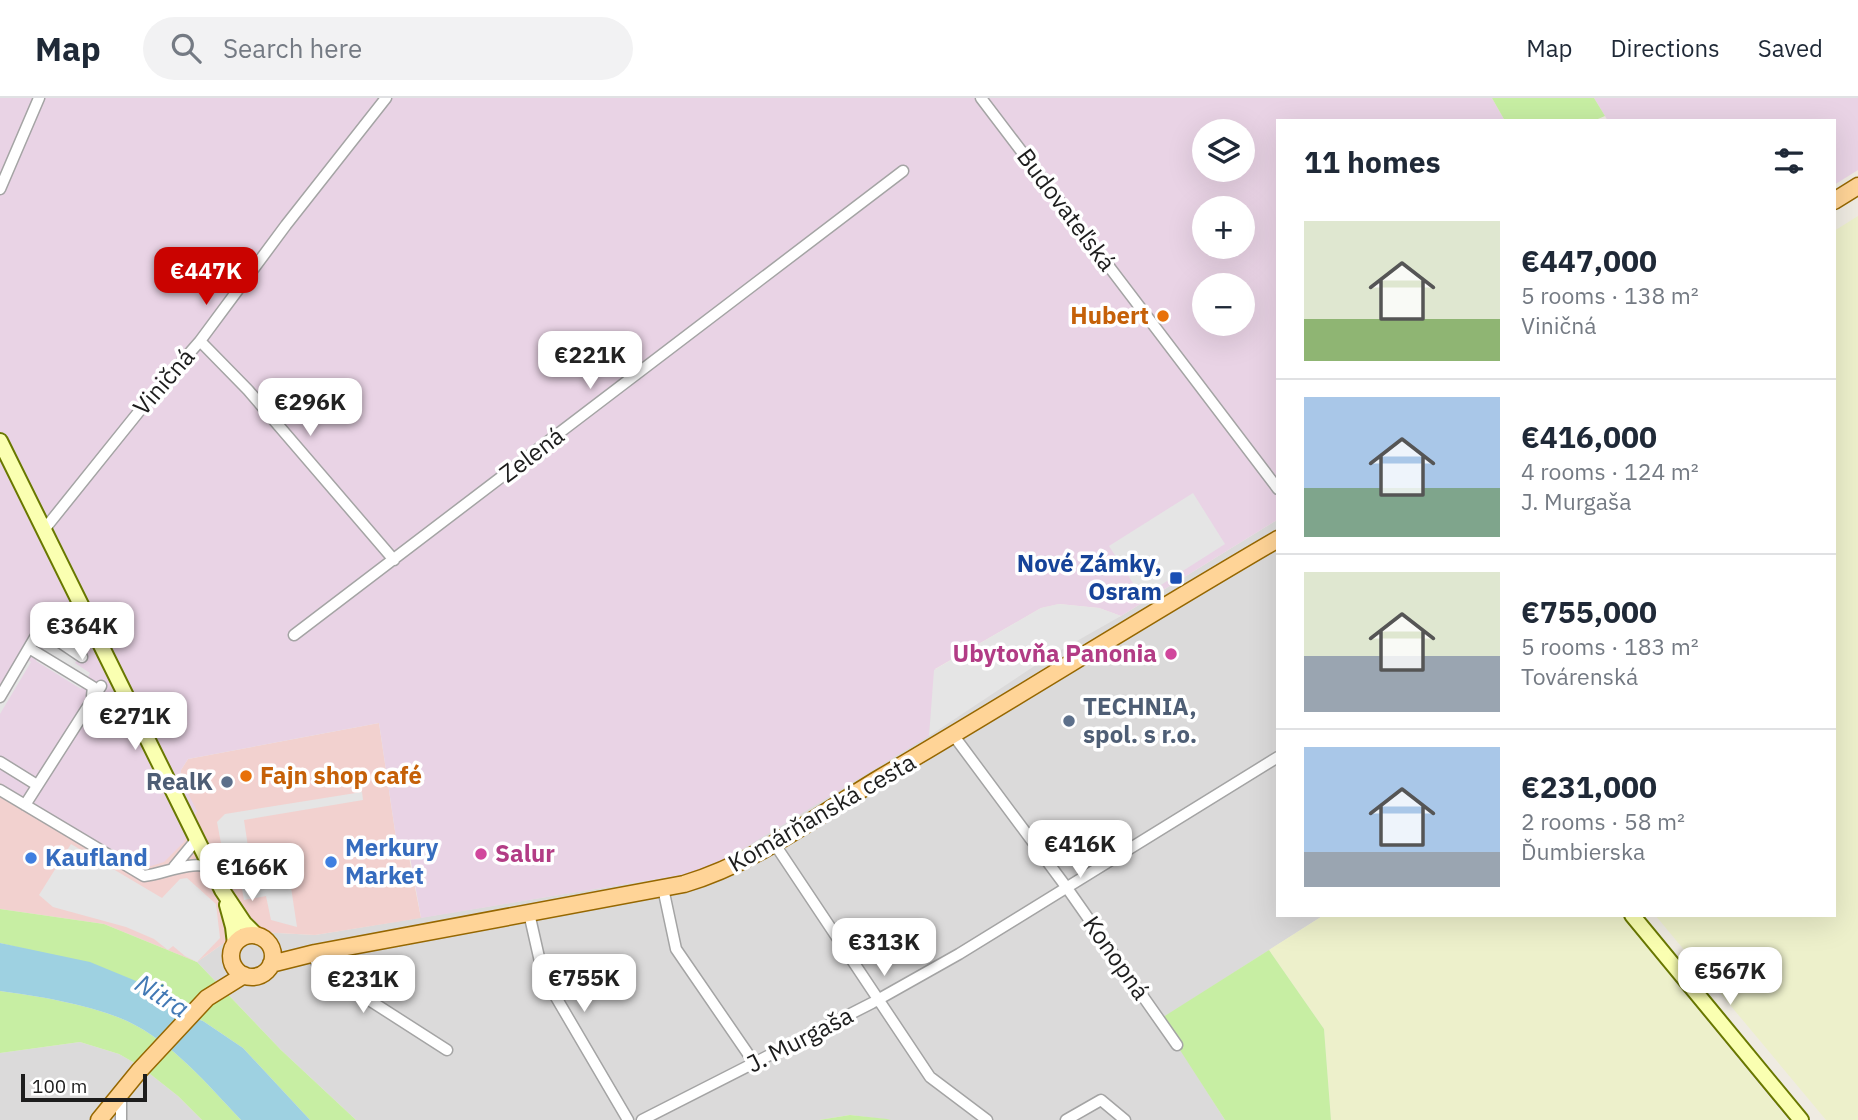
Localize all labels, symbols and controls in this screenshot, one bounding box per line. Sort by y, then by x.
search box [143,17,633,80]
text: Map [35,27,101,70]
icon: search [167,29,205,67]
text: Search here [223,31,362,65]
text: Map [1526,32,1572,64]
text: Directions [1610,32,1720,64]
text: Saved [1758,32,1823,64]
map controls [1192,119,1255,336]
button: layers [1192,119,1255,182]
street label: Budovateľská [1010,141,1124,277]
text: 11 homes [1304,142,1441,181]
icon: filters [1770,142,1808,180]
button: + [1192,196,1255,259]
text: €447,000 [1521,241,1657,280]
pin: €447K [157,248,255,307]
icon: home [1360,249,1444,333]
text: €447K [170,255,242,285]
button: − [1192,273,1255,336]
text: 5 rooms · 138 m² [1521,280,1699,310]
place label: Hubert [1070,299,1149,331]
marker: Hubert [1155,308,1171,324]
text: Viničná [1521,310,1597,340]
pin: €221K [541,331,639,391]
text: €221K [554,339,626,369]
street label: Viničná [125,341,201,422]
pin: €296K [261,378,359,438]
text: €296K [274,386,346,416]
text: €416,000 [1521,417,1657,456]
street label: Zelená [493,419,570,489]
icon: home [1360,425,1444,509]
text: 4 rooms · 124 m² [1521,456,1699,486]
text: J. Murgaša [1521,486,1631,516]
place label: Nové Zámky, Osram [1017,547,1162,607]
marker: Nové Zámky, Osram [1168,570,1184,586]
text: €755,000 [1521,592,1657,631]
icon: home [1360,600,1444,684]
pin: €364K [33,602,131,662]
text: €364K [46,610,118,640]
text: 5 rooms · 183 m² [1521,631,1699,661]
place label: Ubytovňa Panonia [952,637,1157,669]
marker: Ubytovňa Panonia [1163,646,1179,662]
text: Továrenská [1521,661,1638,691]
place label: TECHNIA, spol. s r.o. [1083,690,1197,750]
pin: €271K [86,692,184,752]
text: €271K [99,700,171,730]
marker: TECHNIA, spol. s r.o. [1061,713,1077,729]
street label: Komárňanská cesta [722,745,921,879]
place label: Fajn shop café [260,759,422,791]
place label: RealK [146,765,213,797]
text: €231,000 [1521,767,1657,806]
marker: Fajn shop café [238,768,254,784]
marker: RealK [219,774,235,790]
icon: home [1360,775,1444,859]
text: 2 rooms · 58 m² [1521,806,1685,836]
pin: €416K [1031,820,1129,880]
text: €416K [1044,828,1116,858]
place label: Merkury Market [345,831,439,891]
text: Ďumbierska [1521,836,1645,866]
place label: Salur [495,837,555,869]
place label: Kaufland [45,841,148,873]
pin: €166K [203,844,301,903]
marker: Salur [473,846,489,862]
marker: Kaufland [23,850,39,866]
text: €166K [216,851,288,881]
marker: Merkury Market [323,854,339,870]
street label: Konopná [1076,909,1157,1006]
pin: €313K [835,918,933,978]
text: €313K [848,926,920,956]
pin: €567K [1681,948,1779,1007]
pin: €755K [535,954,633,1014]
text: €567K [1694,955,1766,985]
pin: €231K [314,956,412,1015]
text: €755K [548,962,620,992]
text: €231K [327,963,399,993]
water label: Nitra [129,966,196,1025]
street label: J. Murgaša [741,999,858,1080]
scale bar [21,1071,147,1103]
text: 100 m [32,1074,87,1098]

